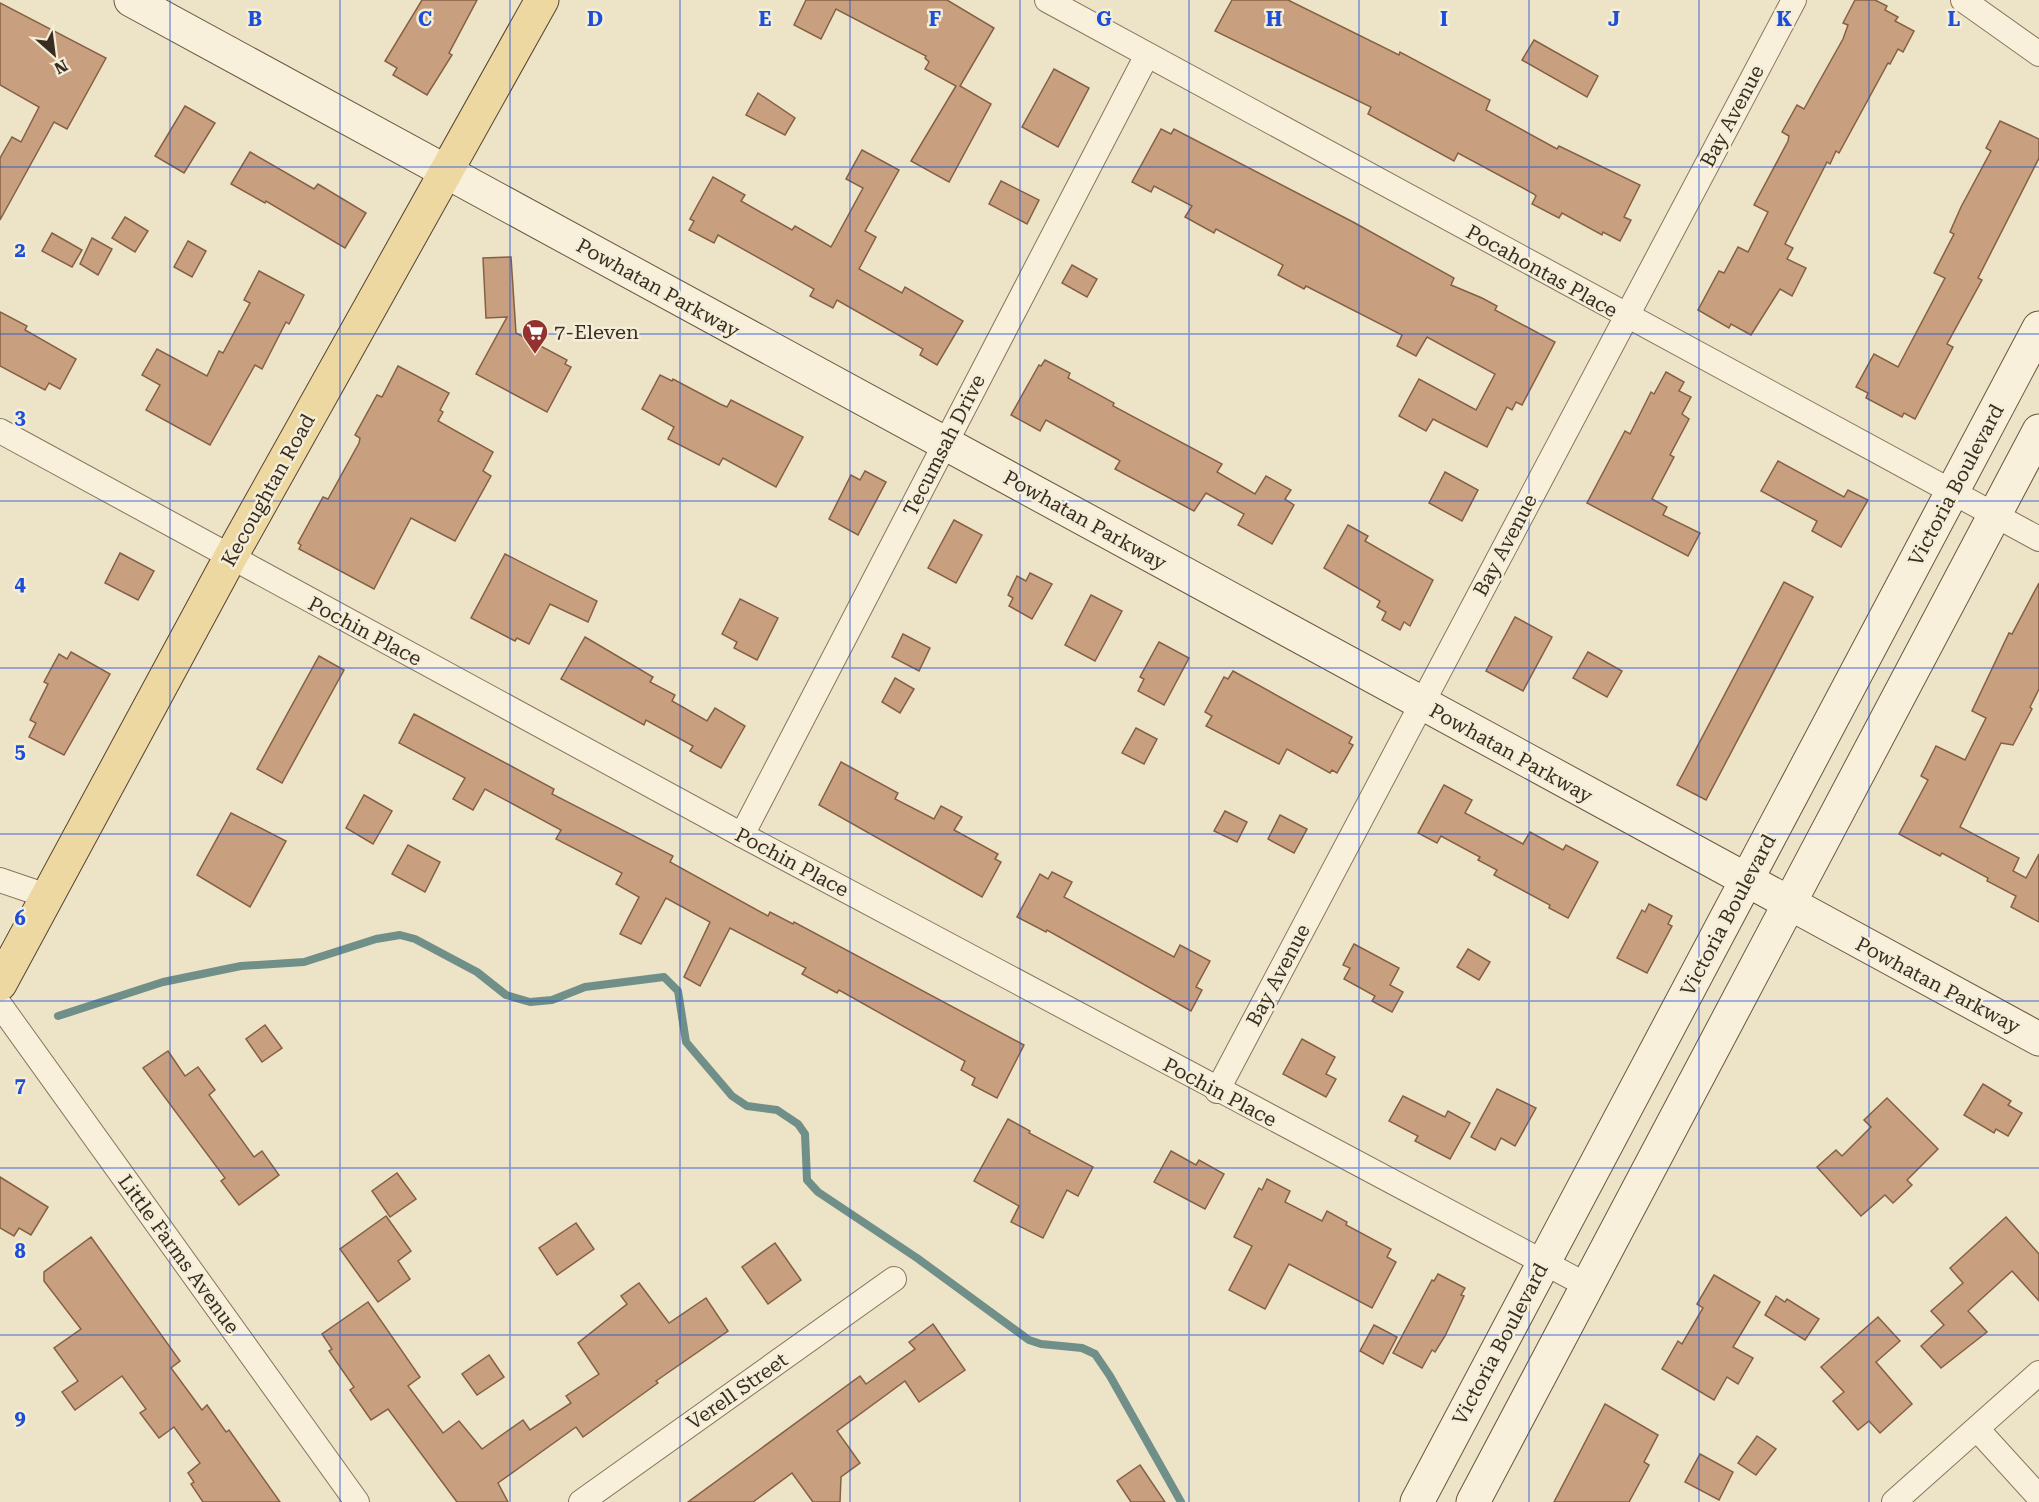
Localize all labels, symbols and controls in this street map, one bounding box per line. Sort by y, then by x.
text: B [248,7,262,31]
text: C [418,7,432,31]
text: D [587,7,603,31]
text: E [759,7,772,31]
text: F [929,7,941,31]
text: G [1096,7,1112,31]
text: H [1266,7,1282,31]
text: I [1440,7,1448,31]
text: J [1608,7,1620,31]
text: K [1776,7,1792,31]
text: L [1948,7,1961,31]
north arrow [24,24,84,84]
text: N [51,56,71,78]
street label: Bay Avenue [1695,61,1769,171]
street label: Pocahontas Place [1462,219,1622,323]
street label: Powhatan Parkway [572,233,744,343]
text: 2 [14,238,26,262]
supermarket icon: 7-Eleven [520,317,550,355]
place label: 7-Eleven [554,320,639,344]
street label: Tecumsah Drive [898,370,990,520]
street label: Victoria Boulevard [1903,400,2009,570]
text: 3 [14,405,26,429]
street label: Kecoughtan Road [216,409,320,570]
street label: Powhatan Parkway [999,465,1171,575]
street label: Bay Avenue [1468,490,1542,600]
text: 4 [14,572,26,596]
street label: Pochin Place [304,591,426,671]
street label: Powhatan Parkway [1425,698,1597,808]
text: 5 [14,739,26,763]
street label: Pochin Place [731,822,853,902]
street label: Victoria Boulevard [1675,830,1781,1000]
text: 6 [14,906,26,930]
street label: Bay Avenue [1241,920,1315,1030]
street label: Powhatan Parkway [1852,931,2024,1039]
street label: Pochin Place [1159,1052,1281,1132]
text: 7 [14,1073,26,1097]
street label: Little Farms Avenue [113,1170,245,1338]
text: 8 [14,1239,26,1263]
street label: Victoria Boulevard [1447,1259,1553,1429]
street label: Verell Street [682,1347,792,1435]
text: 9 [14,1406,26,1430]

